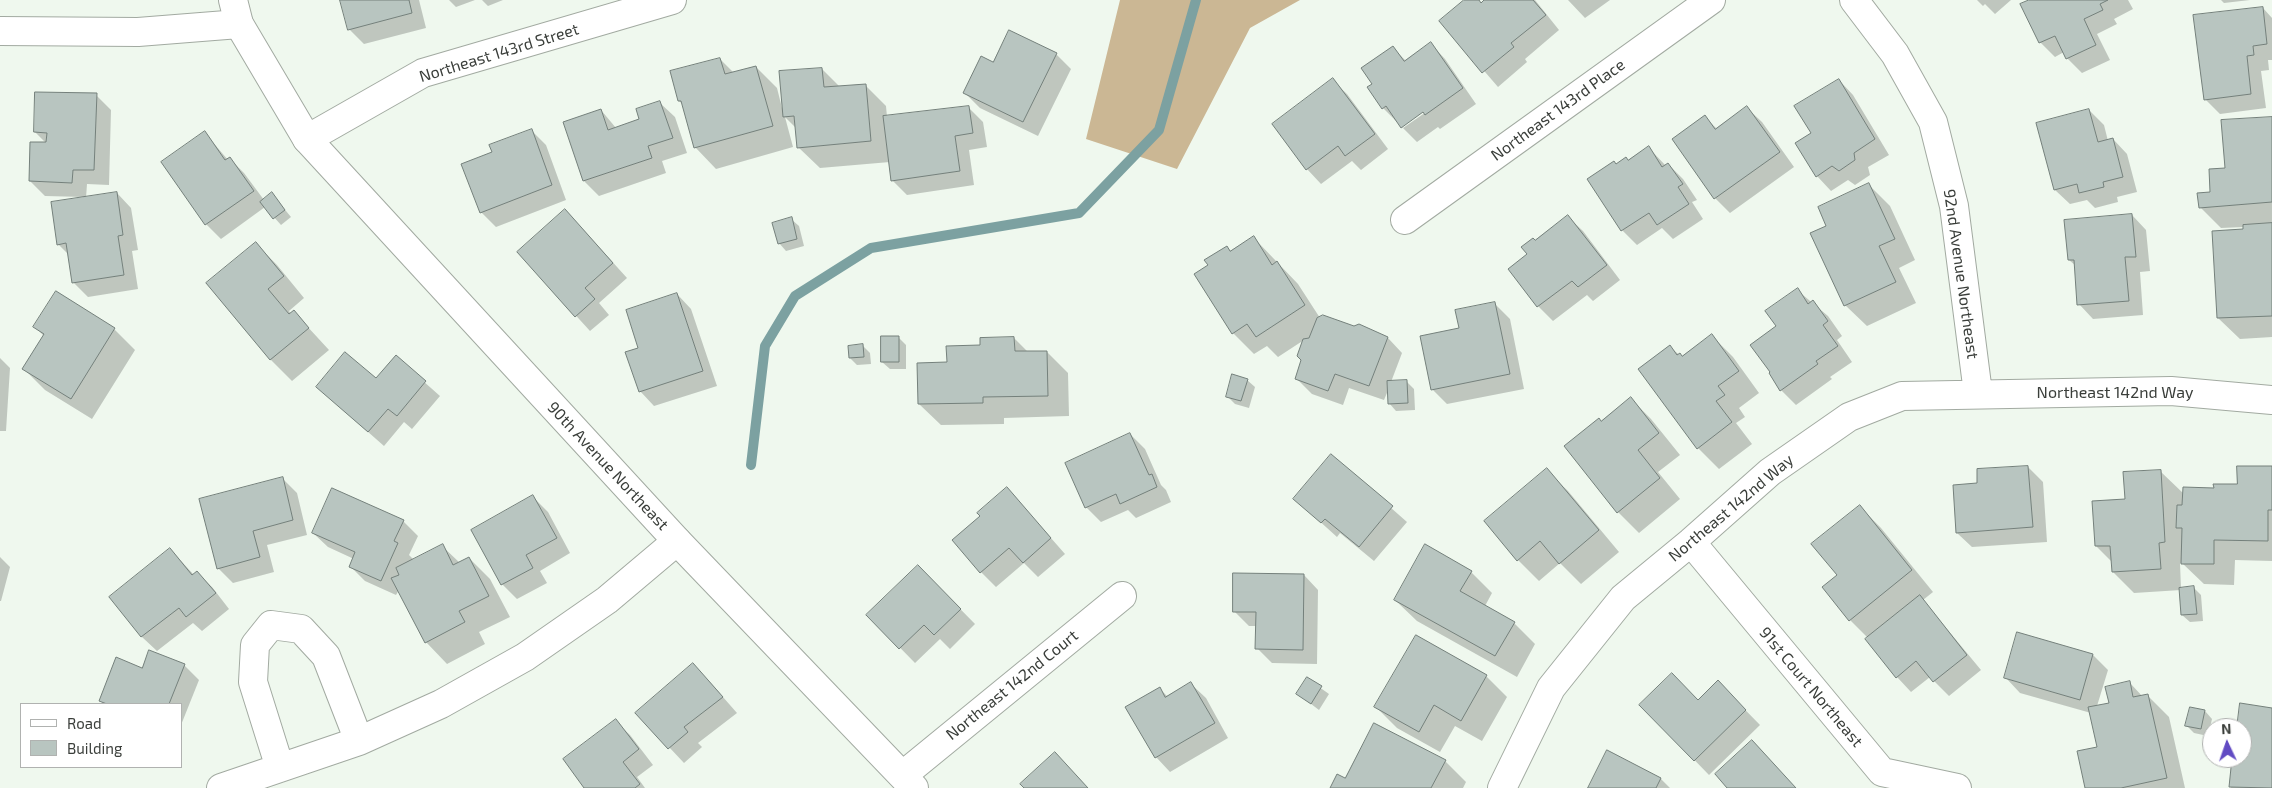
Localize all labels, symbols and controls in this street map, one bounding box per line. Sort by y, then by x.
street label: Northeast 143rd Street [417,20,581,86]
street label: Northeast 143rd Place [1487,55,1629,165]
street label: 92nd Avenue Northeast [1940,188,1982,360]
street label: Northeast 142nd Way [2037,383,2193,403]
street label: 90th Avenue Northeast [543,398,673,534]
street label: Northeast 142nd Way [1665,450,1797,566]
street label: 91st Court Northeast [1755,623,1867,751]
street label: Northeast 142nd Court [942,626,1082,744]
legend [20,703,182,768]
text: Road [67,714,102,732]
north arrow [2202,718,2252,768]
text: N [2221,720,2232,737]
text: Building [67,739,122,757]

